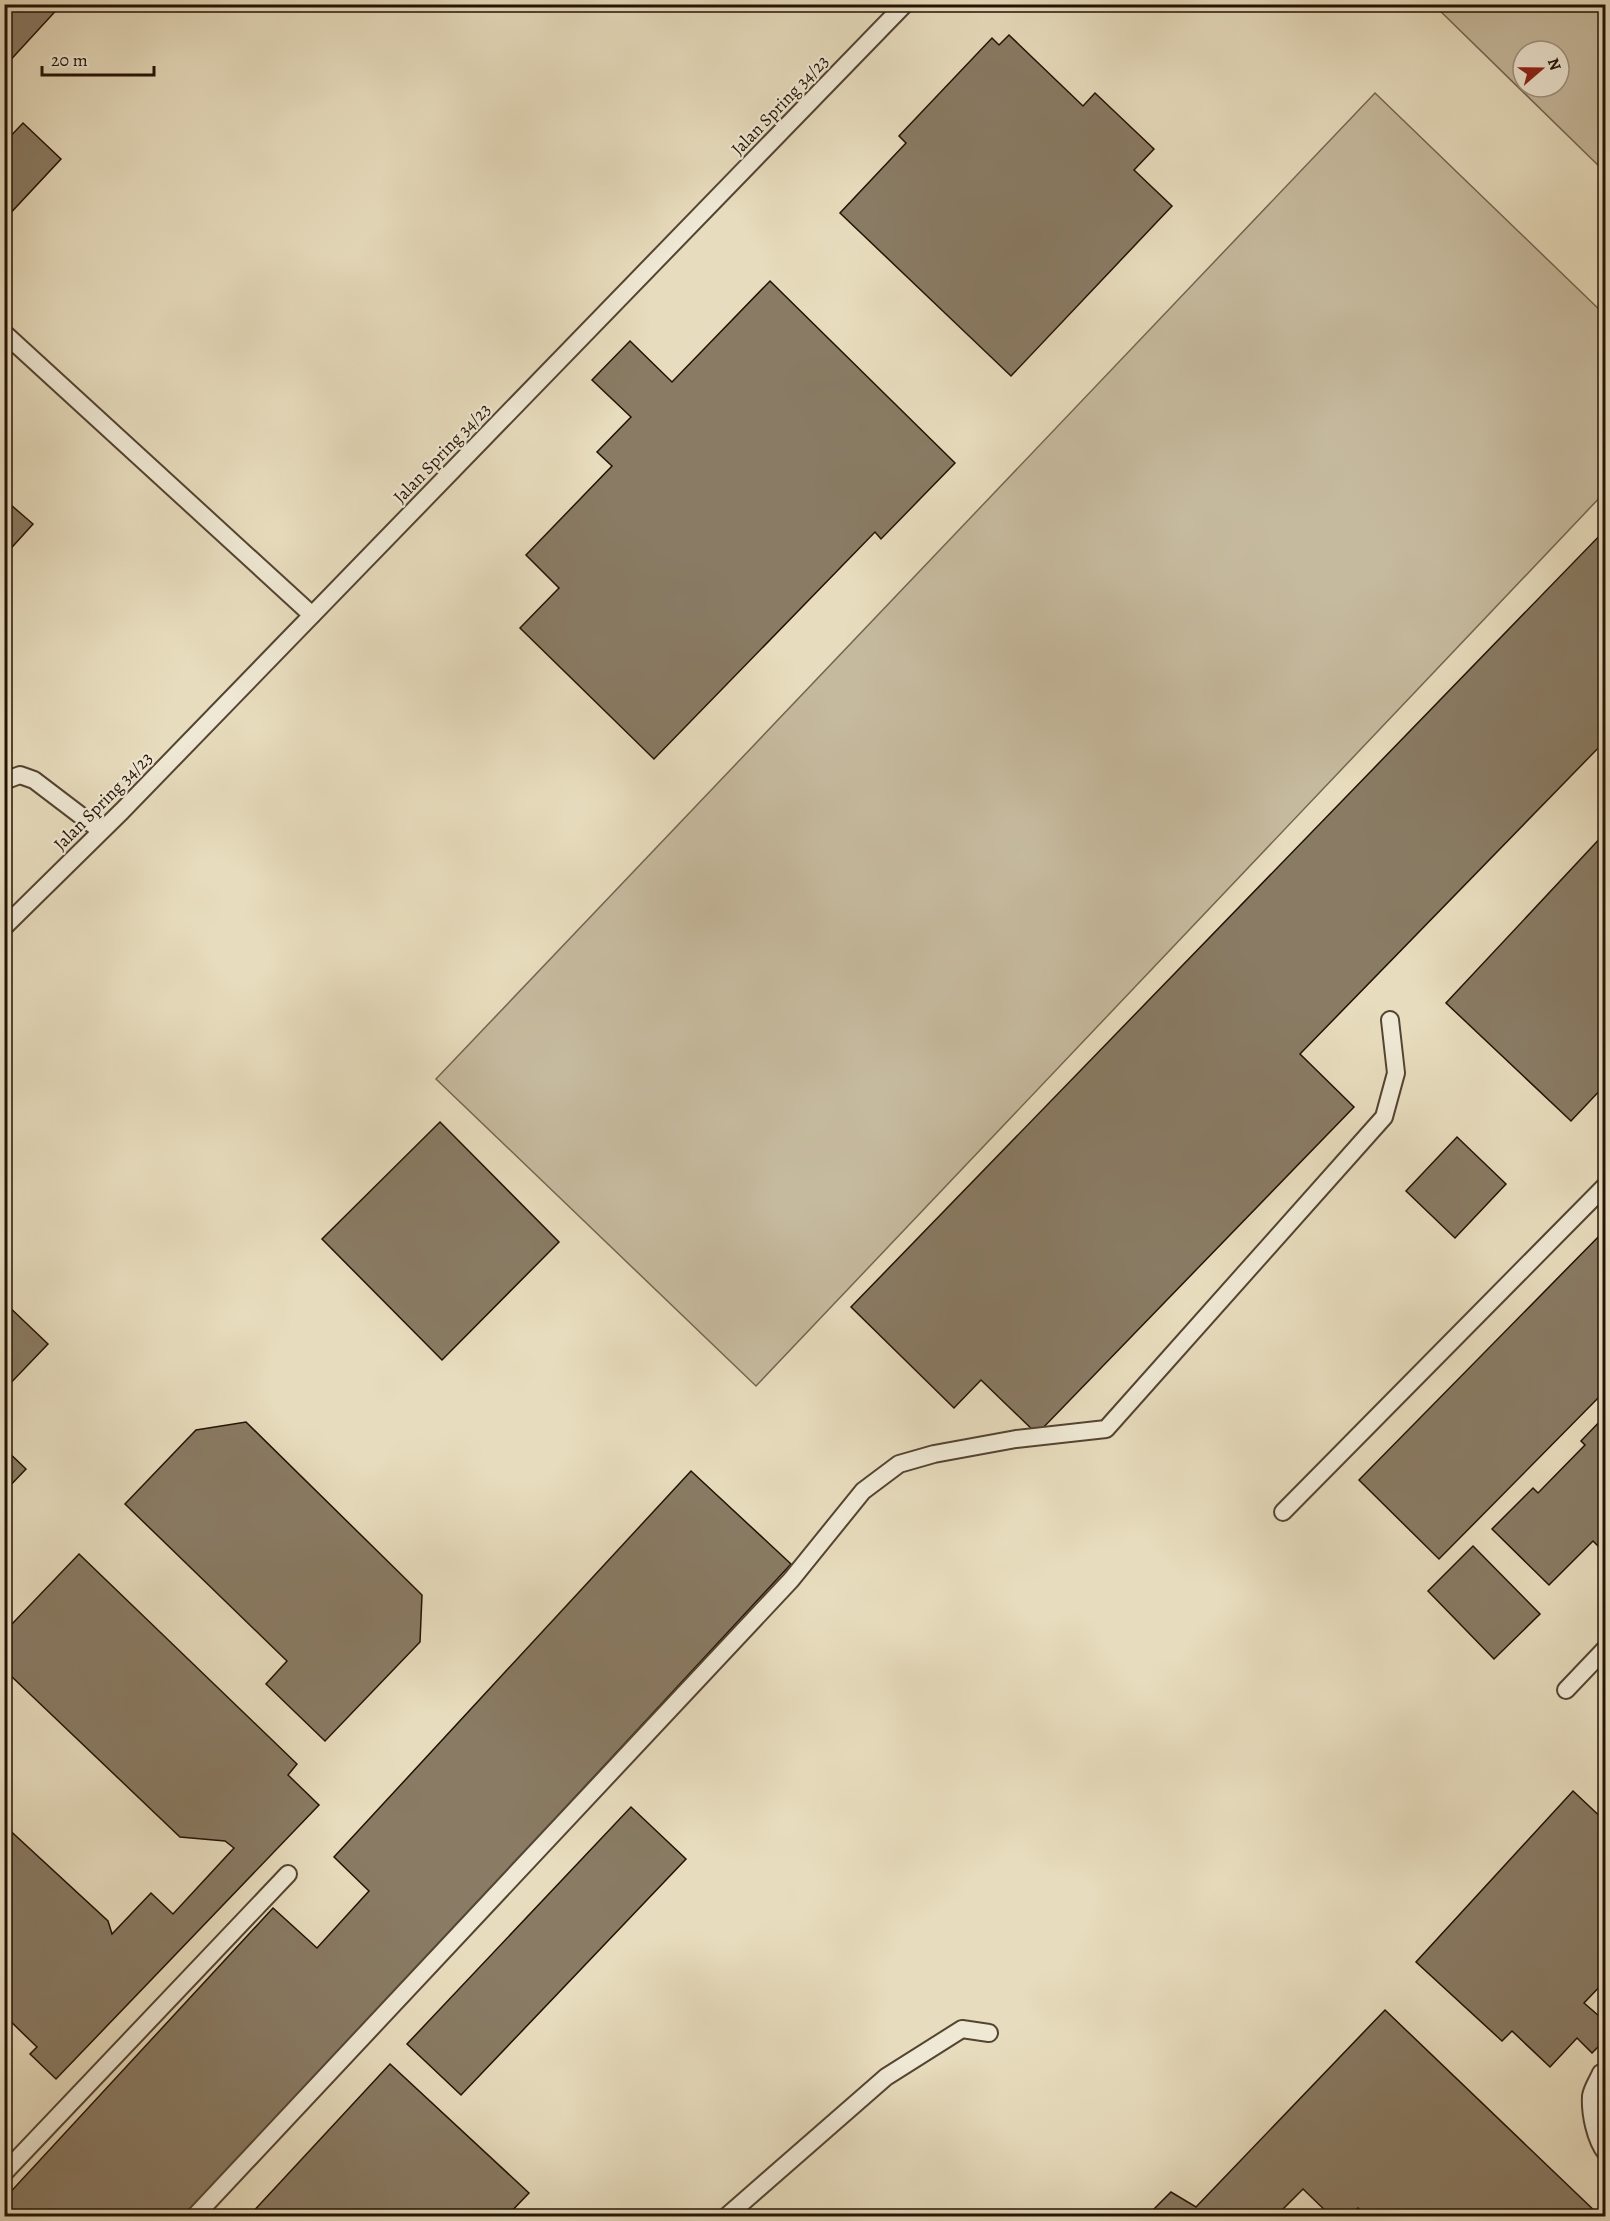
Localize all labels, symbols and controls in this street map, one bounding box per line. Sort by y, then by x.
scale bar [42,39,154,77]
north arrow [1511,39,1571,99]
text: 20 m [51,48,88,72]
street label: Jalan Spring 34/23 [726,50,834,160]
text: N [1542,55,1567,74]
street label: Jalan Spring 34/23 [388,398,496,508]
street label: Jalan Spring 34/23 [48,746,158,856]

